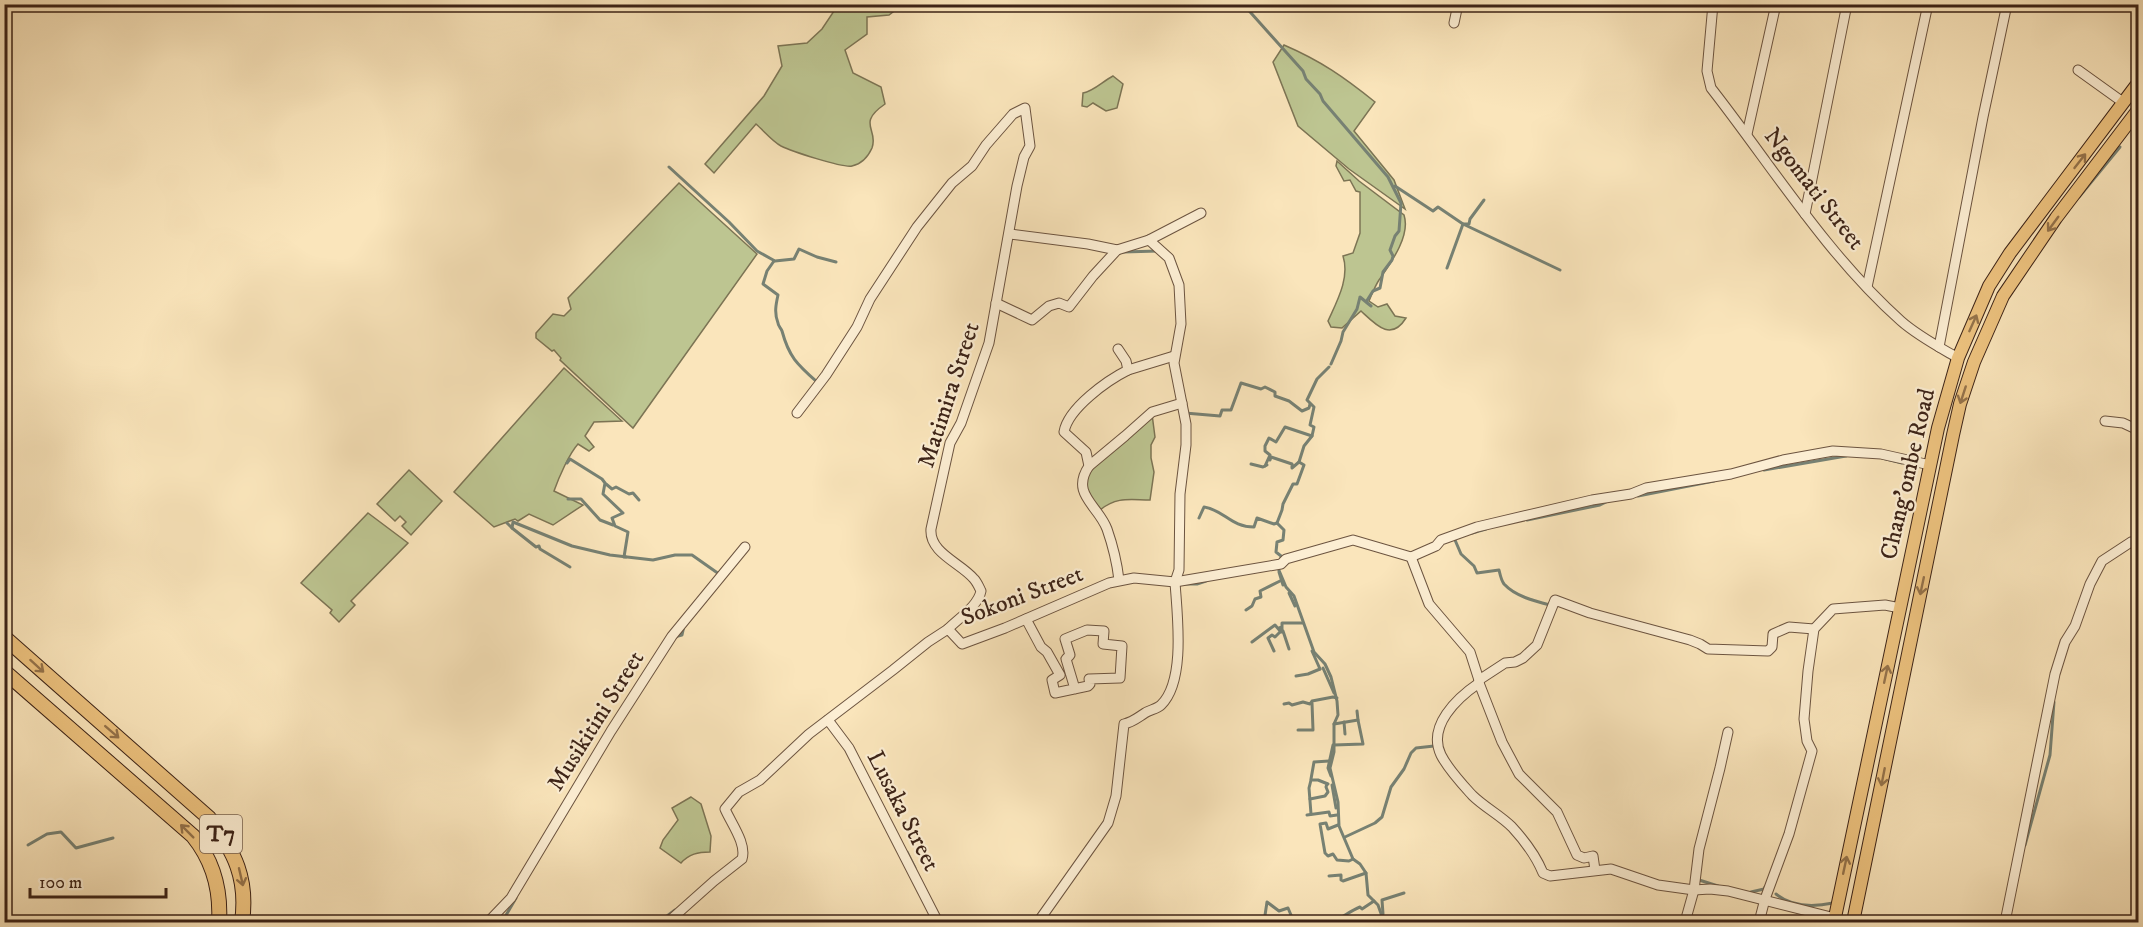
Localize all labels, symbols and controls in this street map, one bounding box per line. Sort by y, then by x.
street label: Ngomati Street [1757,122,1871,256]
one-way arrow [2074,153,2087,169]
one-way arrow [2047,215,2059,231]
one-way arrow [1968,314,1979,332]
street label: Matimira Street [911,318,987,472]
one-way arrow [1957,385,1968,404]
street label: Chang'ombe Road [1874,386,1942,562]
street label: Sokoni Street [957,559,1087,633]
one-way arrow [1916,575,1927,595]
street label: Musikitini Street [541,645,651,797]
one-way arrow [29,659,44,673]
one-way arrow [1881,665,1892,685]
one-way arrow [104,725,119,739]
street label: Lusaka Street [860,746,946,876]
one-way arrow [1877,766,1888,786]
road number: T7 [200,815,242,853]
one-way arrow [180,824,194,839]
one-way arrow [1840,856,1851,875]
scale bar [30,861,166,899]
one-way arrow [235,868,247,887]
text: 100 m [39,872,82,894]

